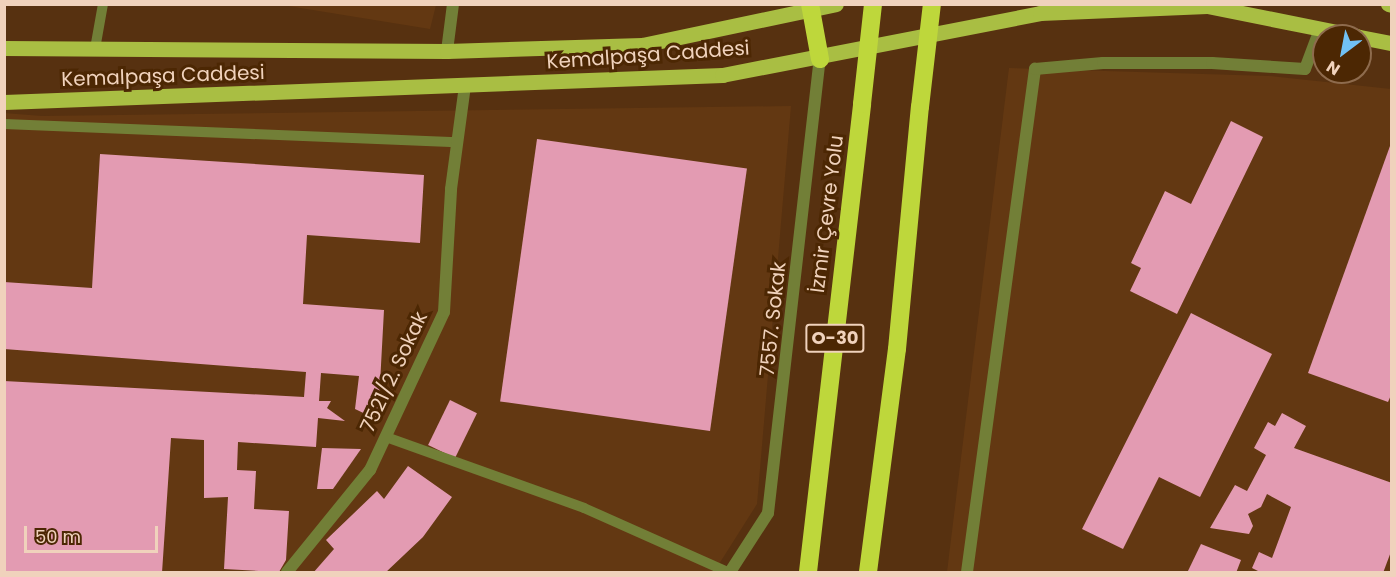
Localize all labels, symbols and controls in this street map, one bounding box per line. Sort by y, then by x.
north arrow [1312,24,1372,84]
street label: Kemalpaşa Caddesi [546,36,750,74]
text: N [1322,55,1344,81]
street label: Kemalpaşa Caddesi [61,60,265,92]
street label: İzmir Çevre Yolu [805,134,849,294]
street label: 7557. Sokak [755,260,791,378]
street label: 7521/2. Sokak [356,308,432,436]
road number: O-30 [805,323,865,353]
scale bar [27,514,160,552]
text: 50 m [35,524,81,549]

